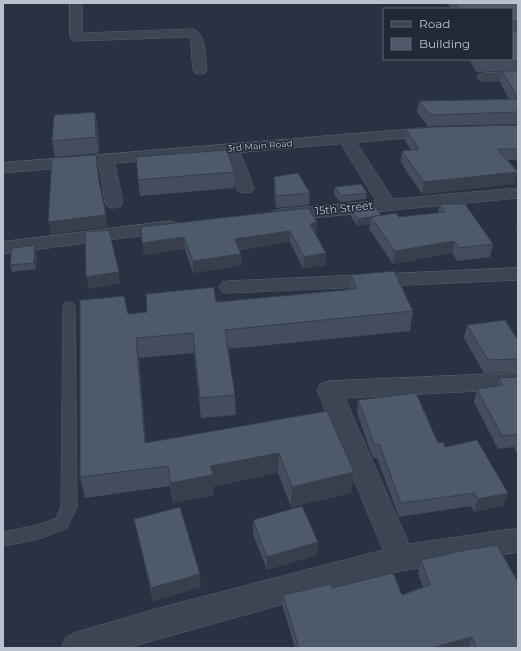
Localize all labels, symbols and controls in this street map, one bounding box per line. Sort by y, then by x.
legend [383,8,513,60]
text: Road [419,16,450,31]
text: Building [419,36,470,51]
street label: 3rd Main Road [227,137,293,154]
street label: 15th Street [314,198,374,218]

